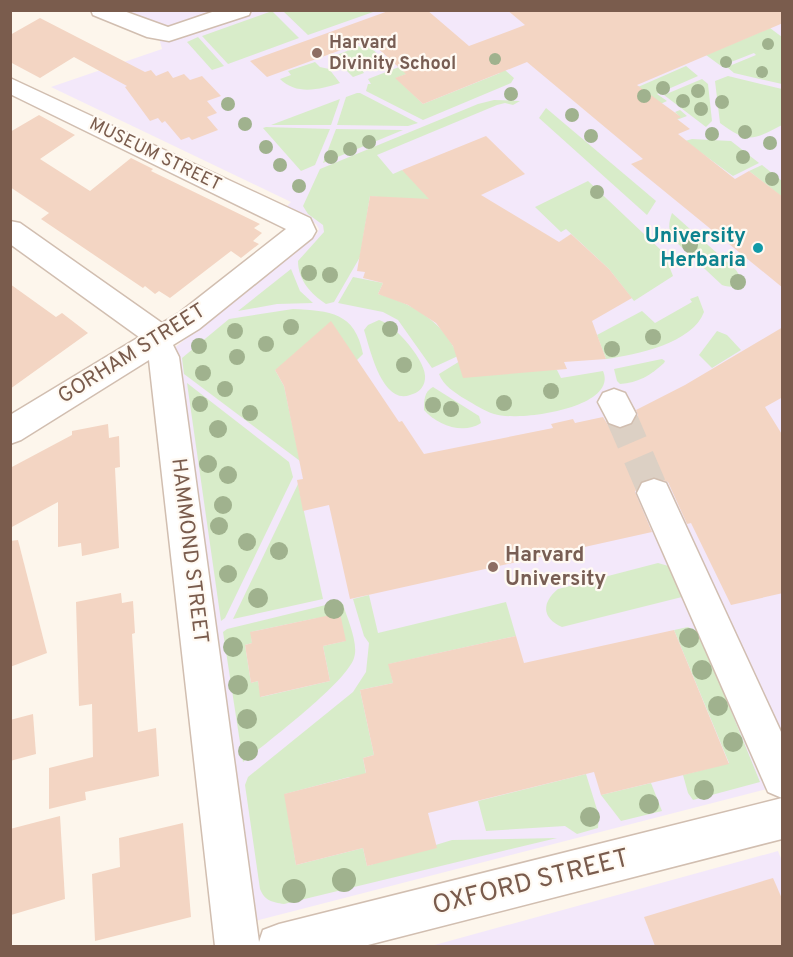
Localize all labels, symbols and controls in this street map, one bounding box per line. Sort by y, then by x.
place label: Harvard Divinity School [329,32,456,76]
marker: Harvard Divinity School [310,46,324,60]
street label: MUSEUM STREET [85,113,225,197]
place label: University Herbaria [645,223,746,274]
marker: University Herbaria [751,241,765,255]
street label: GORHAM STREET [53,298,211,410]
street label: HAMMOND STREET [164,457,214,645]
place label: Harvard University [505,542,606,593]
marker: Harvard University [486,560,500,574]
street label: OXFORD STREET [429,843,633,923]

